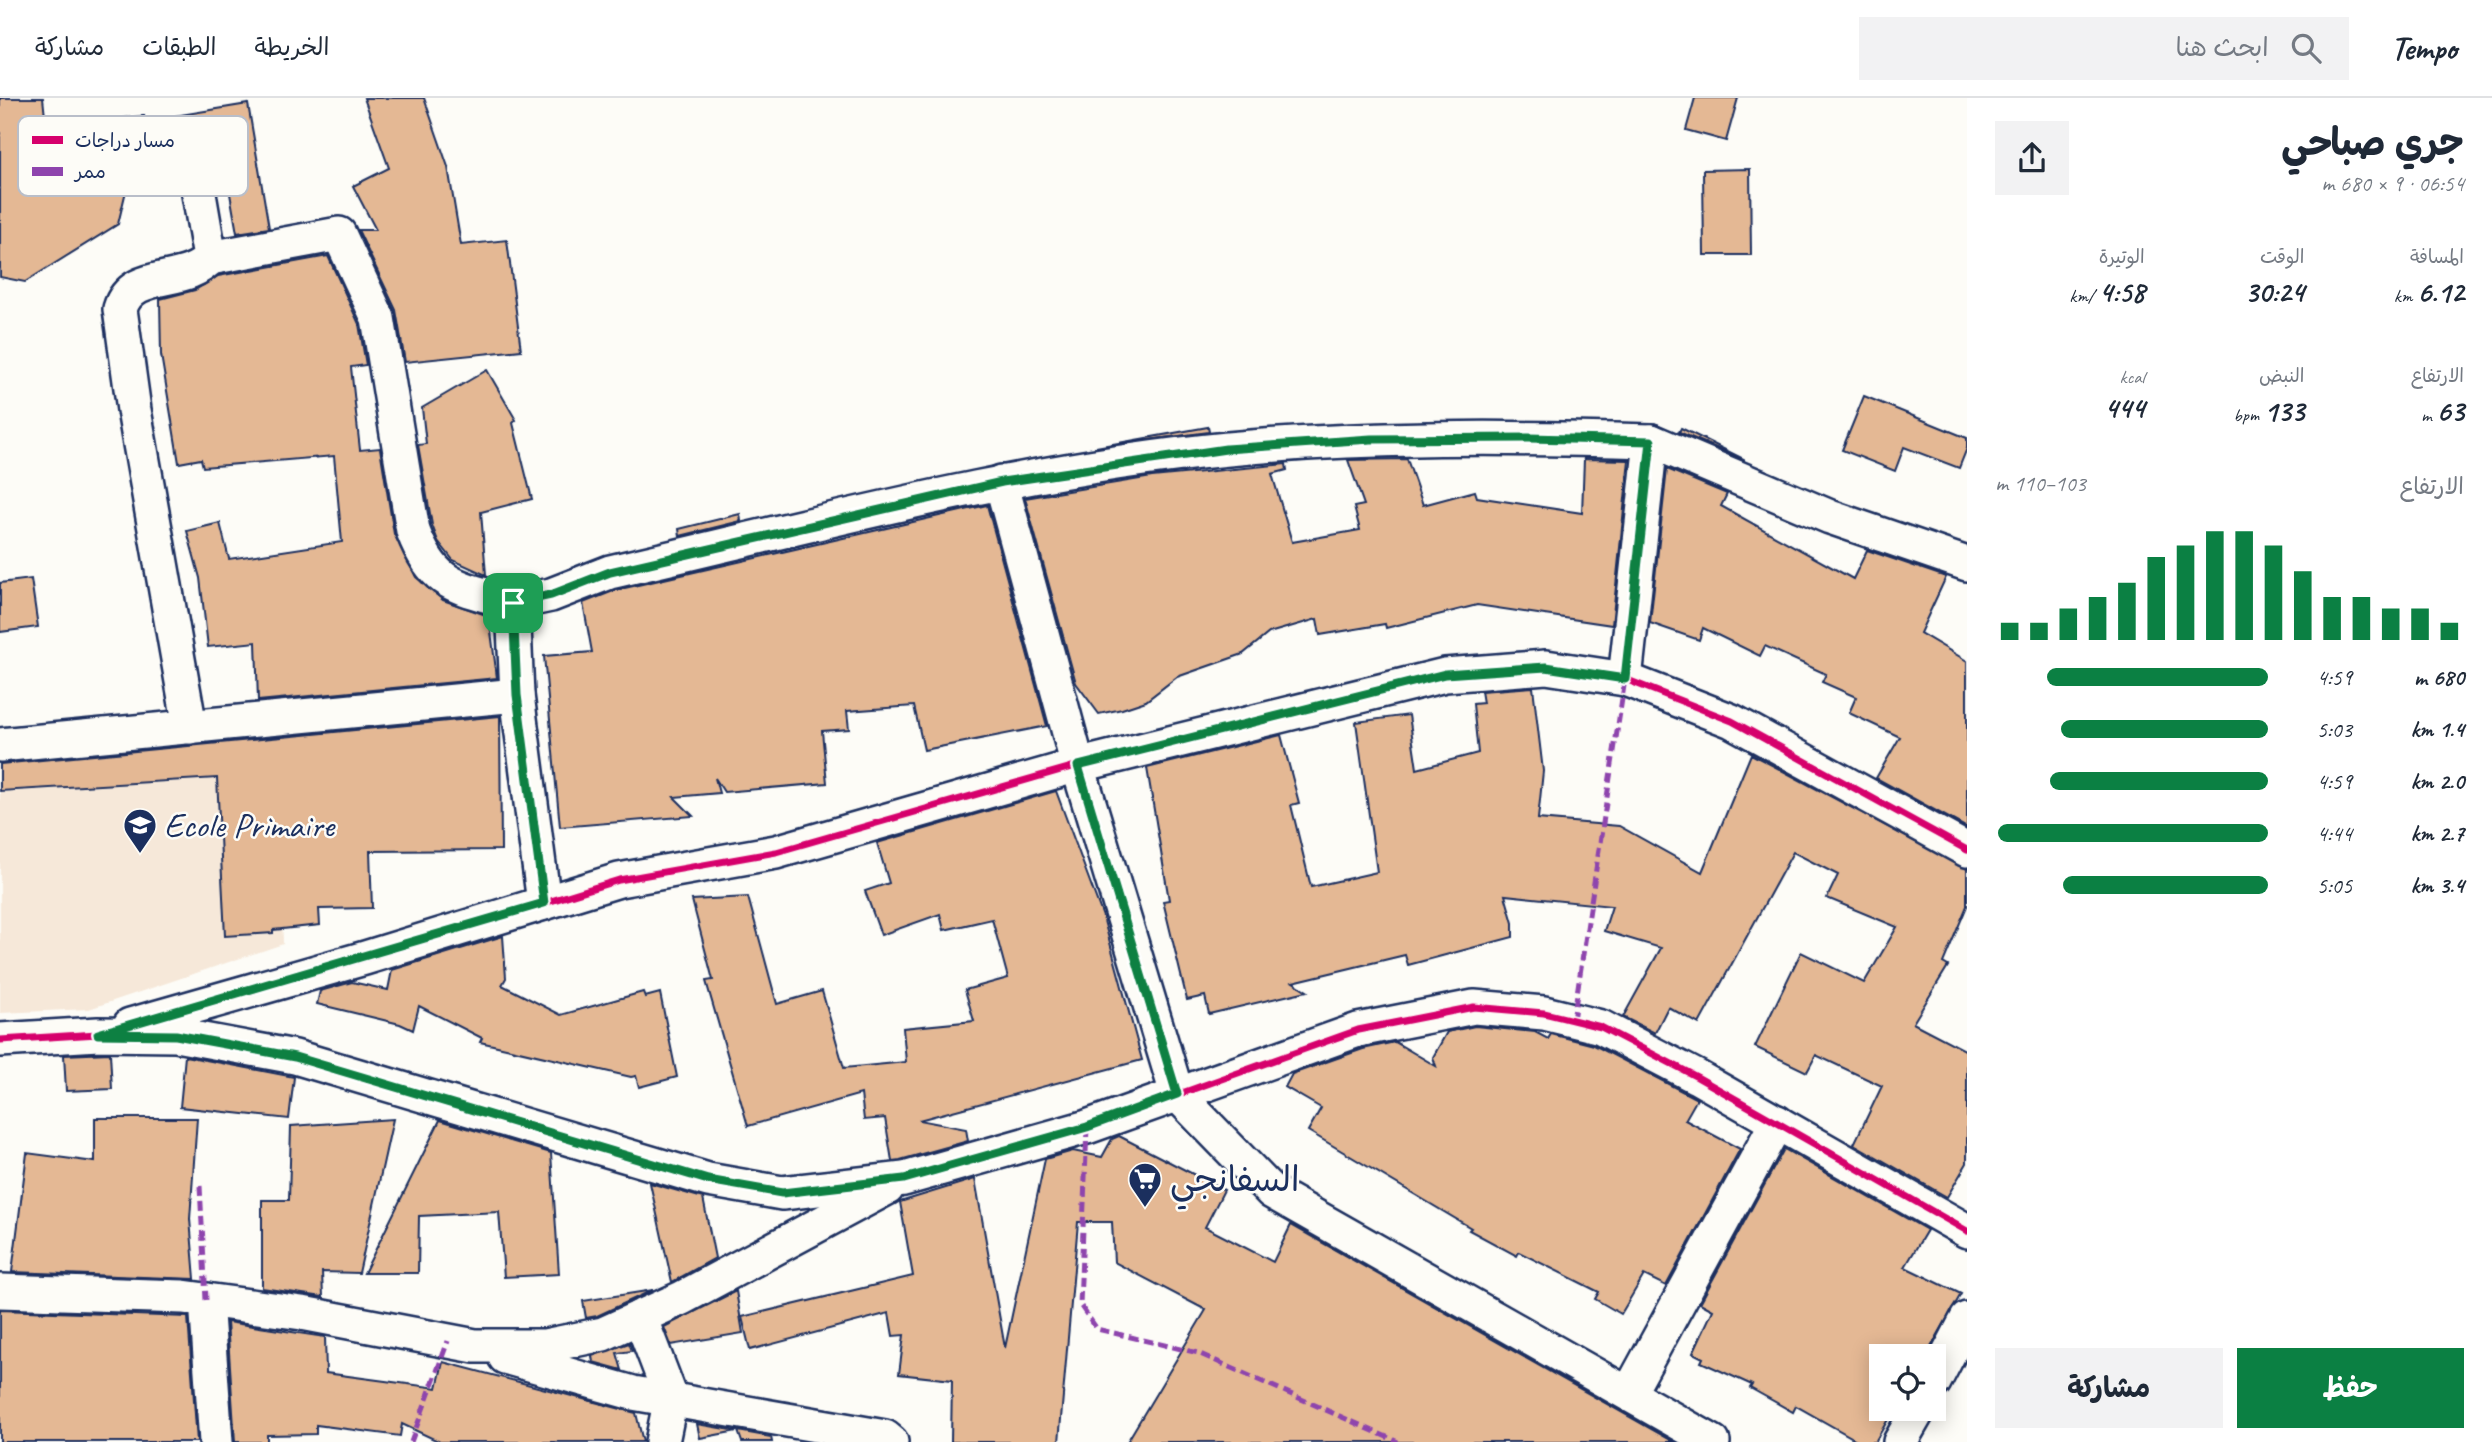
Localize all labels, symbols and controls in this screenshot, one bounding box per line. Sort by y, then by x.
search box [1859,17,2349,80]
text: Tempo [2391,27,2457,69]
icon: search [2287,29,2325,67]
text: ابحث هنا [2175,31,2269,64]
text: مشاركة [35,32,104,62]
text: الطبقات [142,32,217,62]
text: الخريطة [255,32,329,62]
legend [18,116,248,196]
text: جري صباحي [2281,119,2464,166]
button: share [1995,121,2069,195]
text: مسار دراجات [75,129,175,153]
text: ممر [73,160,106,184]
text: 06:54 · 9 × 680 m [2321,169,2464,198]
text: الوتيرة [2099,245,2145,269]
text: الوقت [2260,245,2304,269]
text: المسافة [2410,245,2464,269]
text: 4:58 [2099,273,2145,311]
text: 30:24 [2244,273,2304,311]
text: 6.12 [2417,273,2464,311]
text: /km [2069,284,2099,308]
text: km [2394,284,2417,308]
text: النبض [2259,364,2304,388]
text: الارتفاع [2411,364,2464,388]
text: kcal [2120,365,2145,389]
text: 444 [2104,389,2145,427]
text: 133 [2264,392,2304,430]
text: 63 [2436,392,2464,430]
text: bpm [2233,403,2264,427]
text: m [2421,403,2436,427]
text: 103–110 m [1995,469,2086,498]
text: الارتفاع [2400,472,2464,501]
pin [483,573,543,633]
icon: arrive [494,584,532,622]
text: 4:59 [2316,663,2352,692]
text: 680 m [2414,663,2464,692]
text: 5:03 [2316,715,2352,744]
text: 1.4 km [2410,715,2464,744]
text: 4:59 [2316,767,2352,796]
text: 2.0 km [2410,767,2464,796]
place label: Ecole Primaire [164,803,336,848]
school or university icon: Ecole Primaire [121,806,159,855]
text: 4:44 [2316,819,2352,848]
text: 2.7 km [2411,819,2464,848]
text: 5:05 [2316,871,2352,900]
text: 3.4 km [2410,871,2464,900]
place label: السفانجي [1170,1157,1300,1210]
supermarket icon: السفانجي [1126,1160,1164,1209]
map controls [1869,1344,1946,1421]
button: locate [1869,1344,1946,1421]
button: مشاركة [1995,1348,2223,1428]
button: حفظ [2237,1348,2464,1428]

